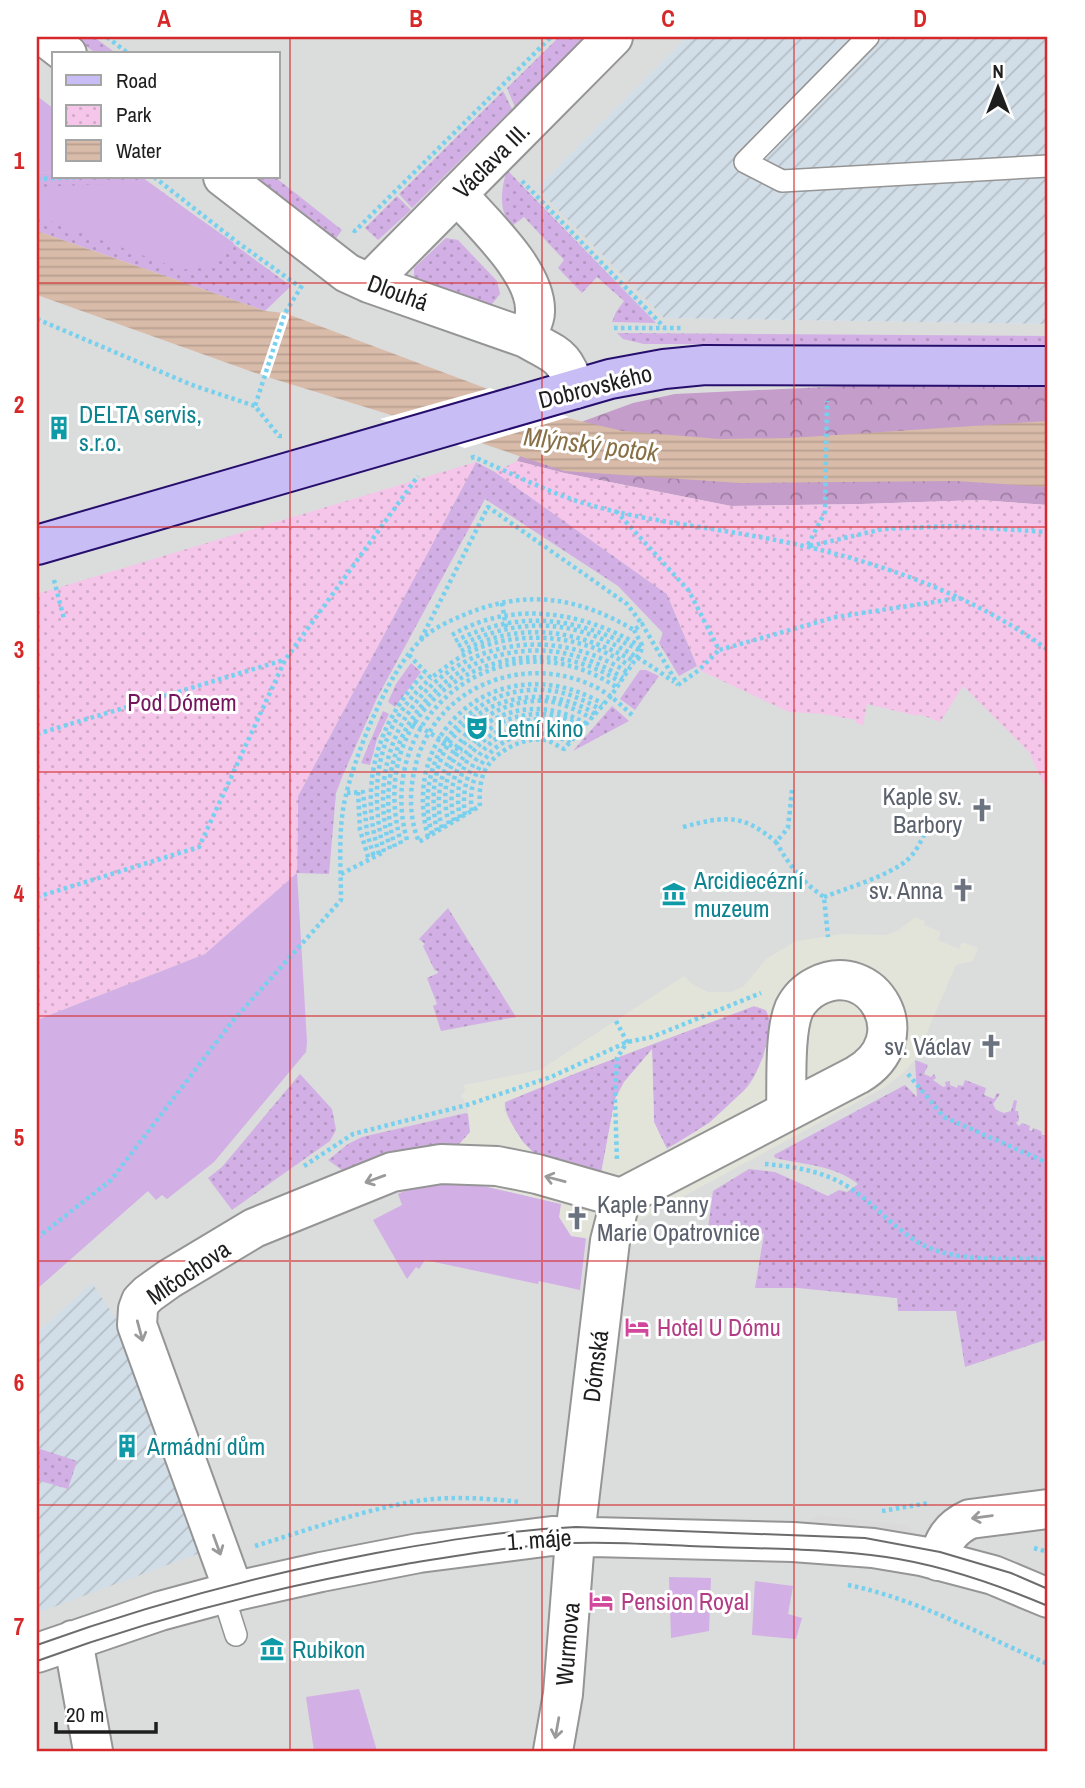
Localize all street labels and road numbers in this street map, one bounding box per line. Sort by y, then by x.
street label: Václava III. [446,115,536,205]
street label: Dlouhá [363,266,433,318]
street label: Dobrovského [535,356,655,416]
street label: Mlčochova [140,1232,236,1312]
street label: Dómská [575,1328,615,1404]
street label: 1. máje [506,1521,572,1557]
street label: Wurmova [547,1601,587,1687]

